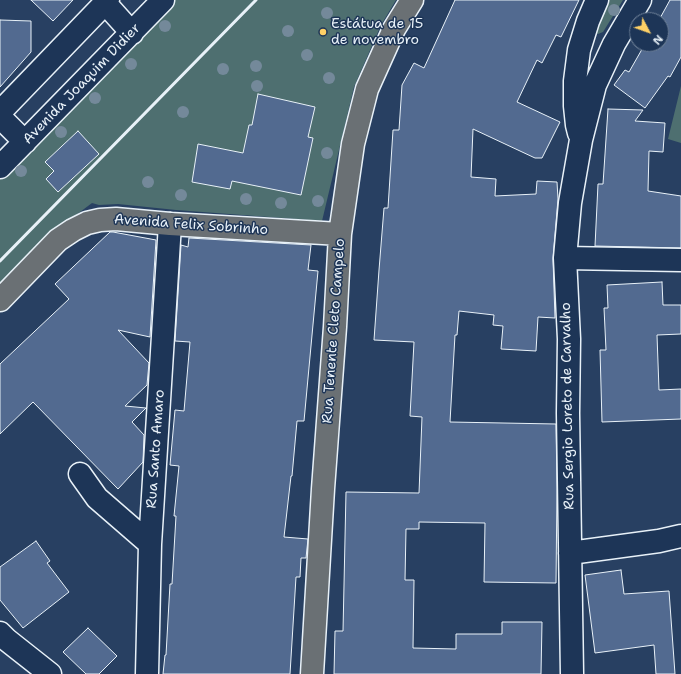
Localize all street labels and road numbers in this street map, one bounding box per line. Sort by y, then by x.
street label: Avenida Joaquim Didier [20,20,144,148]
street label: Avenida Felix Sobrinho [113,211,269,239]
street label: Rua Tenente Cleto Campelo [319,238,349,424]
street label: Rua Sergio Loreto de Carvalho [558,302,578,510]
street label: Rua Santo Amaro [143,389,169,509]

